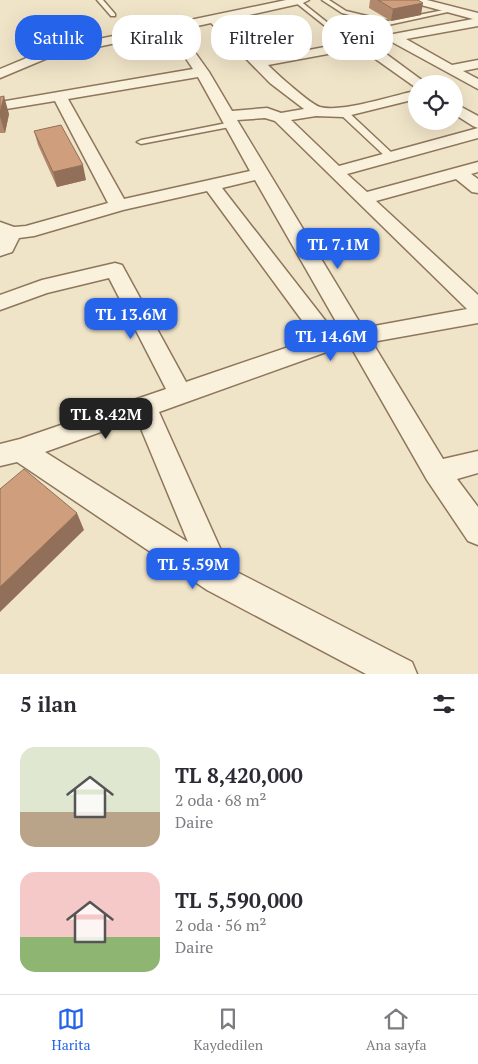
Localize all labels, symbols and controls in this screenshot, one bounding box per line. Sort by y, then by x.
chip: Satılık [15,15,102,60]
chip: Kiralık [112,15,201,60]
chip: Filtreler [211,15,312,60]
chip: Yeni [322,15,393,60]
map controls [408,75,463,130]
button: locate [408,75,463,130]
pin: TL 7.1M [292,228,384,270]
text: TL 7.1M [307,233,369,255]
pin: TL 13.6M [79,298,183,340]
text: TL 13.6M [95,303,167,325]
pin: TL 14.6M [279,320,383,362]
text: TL 14.6M [295,325,367,347]
pin: TL 8.42M [54,398,158,440]
text: TL 8.42M [70,403,142,425]
pin: TL 5.59M [141,548,245,590]
text: TL 5.59M [157,553,229,575]
text: 5 ilan [20,690,77,718]
icon: filters [430,690,458,718]
text: TL 8,420,000 [175,761,303,789]
icon: home [60,767,120,827]
text: 2 oda · 68 m² [175,789,267,811]
text: Daire [175,811,213,833]
text: TL 5,590,000 [175,886,303,914]
icon: home [60,892,120,952]
text: 2 oda · 56 m² [175,914,267,936]
text: Daire [175,936,213,958]
tab: Harita [51,1005,91,1054]
tab: Kaydedilen [194,1005,263,1054]
tab: Ana sayfa [366,1005,426,1054]

